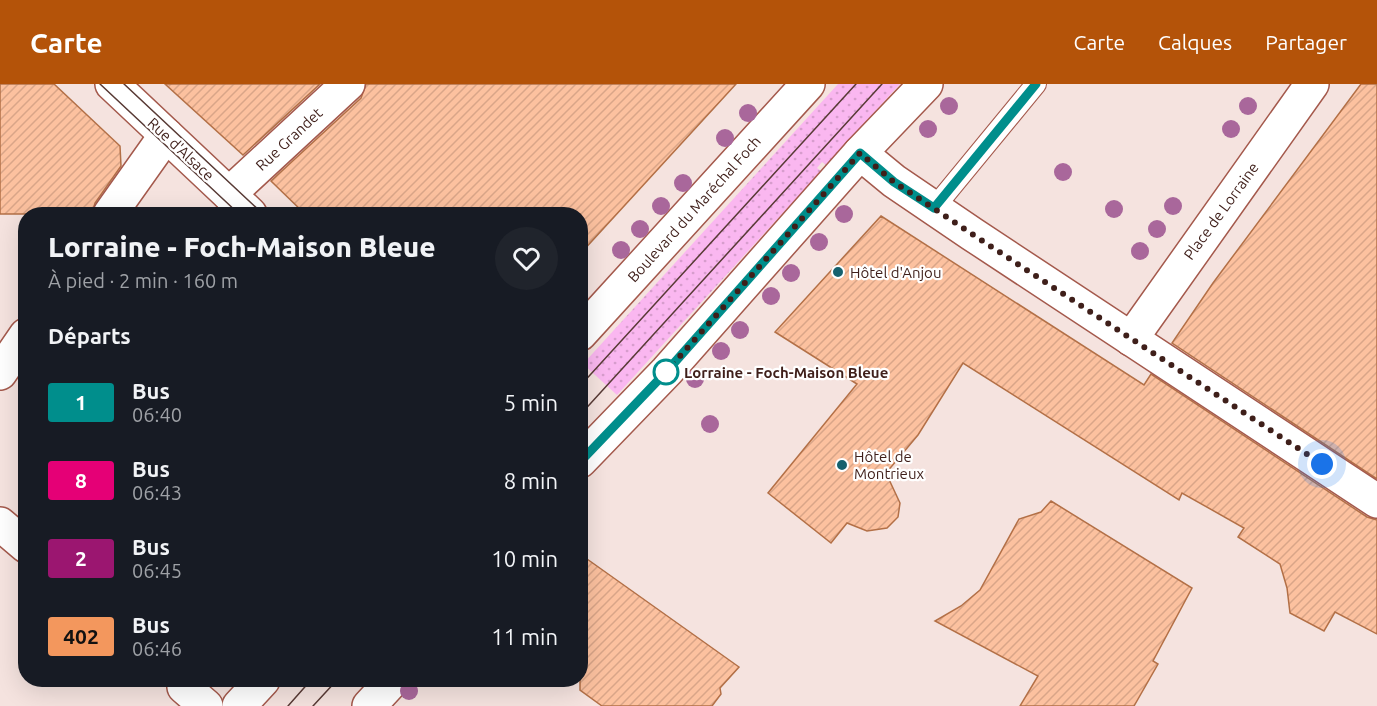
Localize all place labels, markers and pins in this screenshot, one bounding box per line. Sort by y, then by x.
place label: Hôtel d'Anjou [850,264,941,281]
marker: Hôtel d'Anjou [831,265,845,279]
marker: Lorraine - Foch-Maison Bleue [653,359,679,385]
place label: Lorraine - Foch-Maison Bleue [684,364,888,381]
place label: Hôtel de Montrieux [854,448,924,482]
marker: Hôtel de Montrieux [835,458,849,472]

